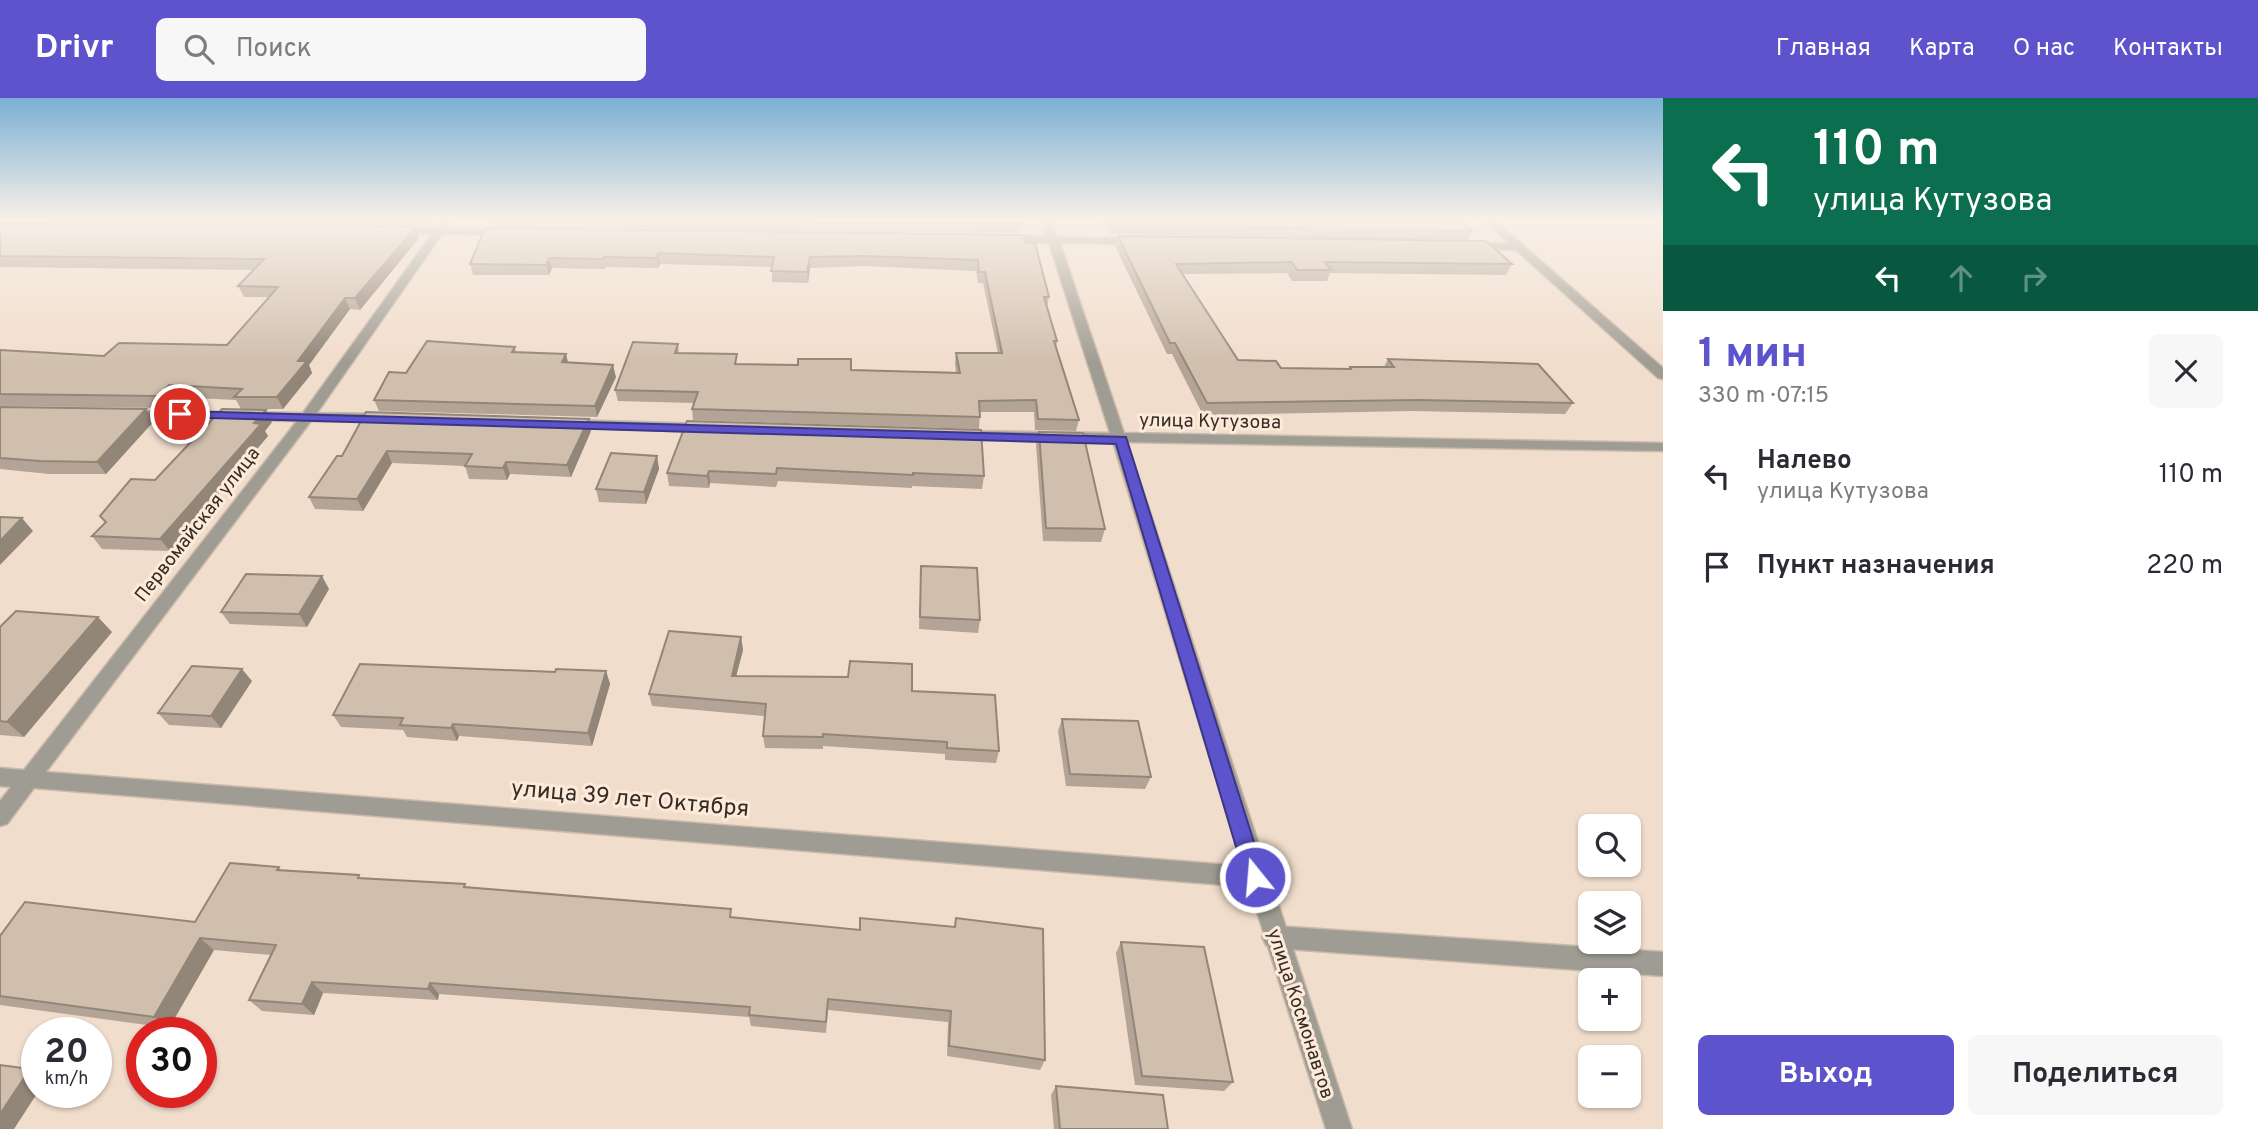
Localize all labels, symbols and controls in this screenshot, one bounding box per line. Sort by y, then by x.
search box [156,18,646,81]
text: Drivr [35,28,114,70]
icon: search [180,30,218,68]
text: Поиск [236,33,312,66]
text: Главная [1776,34,1871,64]
text: Карта [1909,34,1975,64]
text: О нас [2013,34,2075,64]
text: Контакты [2113,34,2223,64]
text: 110 m [1813,121,1940,183]
icon: left [1698,126,1789,217]
text: улица Кутузова [1813,182,2052,222]
icon: left [1869,259,1907,297]
icon: ahead [1942,259,1980,297]
icon: right [2015,259,2053,297]
text: 1 мин [1698,329,1807,382]
button: close [2149,334,2223,408]
text: 330 m · 07:15 [1698,382,1829,411]
pin [150,384,210,444]
icon: arrive [161,395,199,433]
street label: улица Кутузова [1139,409,1281,435]
street label: Первомайская улица [130,443,266,607]
text: Налево [1757,445,1852,478]
icon: left [1698,457,1736,495]
text: 110 m [2159,459,2223,492]
text: улица Кутузова [1757,478,1929,507]
icon: arrive [1698,548,1736,586]
text: Пункт назначения [1757,550,1995,583]
text: 220 m [2146,550,2223,583]
street label: улица 39 лет Октября [510,775,750,825]
map controls [1578,814,1641,1108]
button: search [1578,814,1641,877]
position arrow [1218,840,1292,914]
button: layers [1578,891,1641,954]
street label: улица Космонавтов [1261,926,1339,1102]
button: + [1578,968,1641,1031]
speed limit sign: 30 [126,1017,217,1108]
text: 20 [44,1031,89,1075]
button: Выход [1698,1035,1954,1115]
button: Поделиться [1968,1035,2223,1115]
button: − [1578,1045,1641,1108]
text: km/h [45,1068,88,1091]

